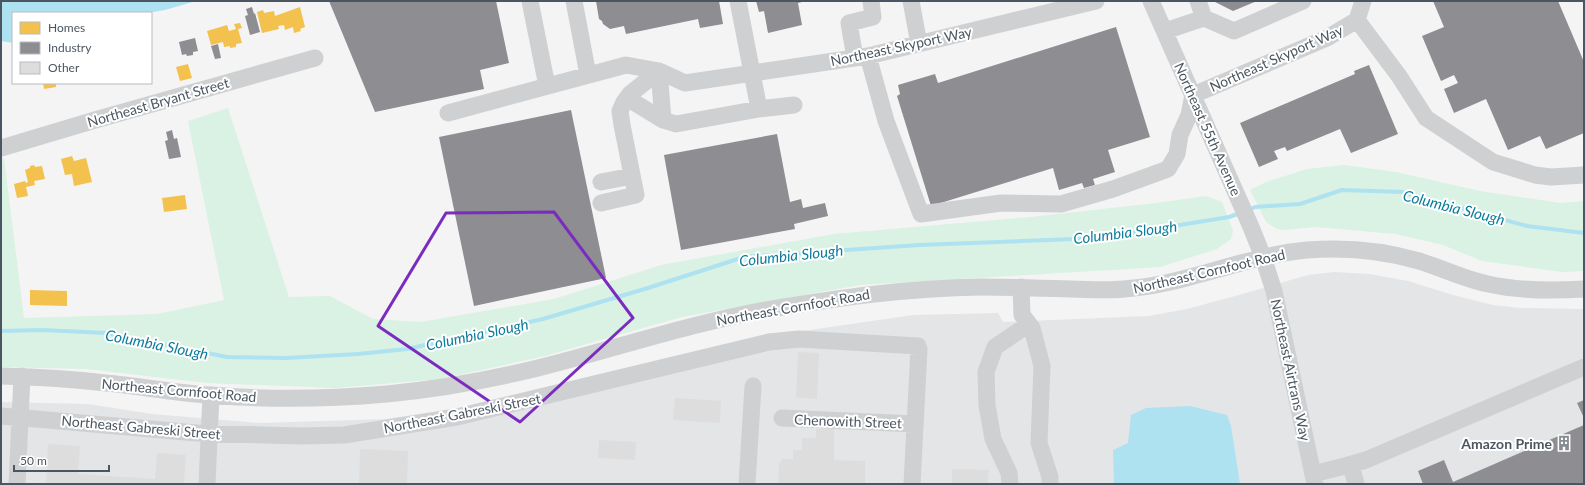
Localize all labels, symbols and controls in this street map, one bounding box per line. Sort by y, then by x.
legend [12,12,152,84]
text: Homes [48,20,85,35]
street label: Northeast Skyport Way [1207,21,1346,95]
street label: Northeast Skyport Way [829,23,974,69]
text: Industry [48,40,92,55]
text: Other [48,60,80,75]
street label: Northeast 55th Avenue [1171,60,1245,198]
street label: Northeast Bryant Street [85,74,231,130]
water label: Columbia Slough [1401,186,1507,228]
water label: Columbia Slough [1072,217,1178,247]
water label: Columbia Slough [738,241,844,269]
street label: Northeast Cornfoot Road [1131,245,1287,297]
street label: Northeast Cornfoot Road [715,285,871,329]
street label: Northeast Airtrans Way [1268,297,1315,443]
water label: Columbia Slough [424,314,530,354]
water label: Columbia Slough [104,325,210,363]
street label: Northeast Cornfoot Road [101,375,257,405]
street label: Northeast Gabreski Street [382,389,542,437]
street label: Chenowith Street [794,411,902,431]
street label: Northeast Gabreski Street [61,412,221,442]
building icon: Amazon Prime [1555,434,1573,452]
place label: Amazon Prime [1460,435,1553,452]
scale bar [14,447,109,473]
text: 50 m [20,453,47,468]

